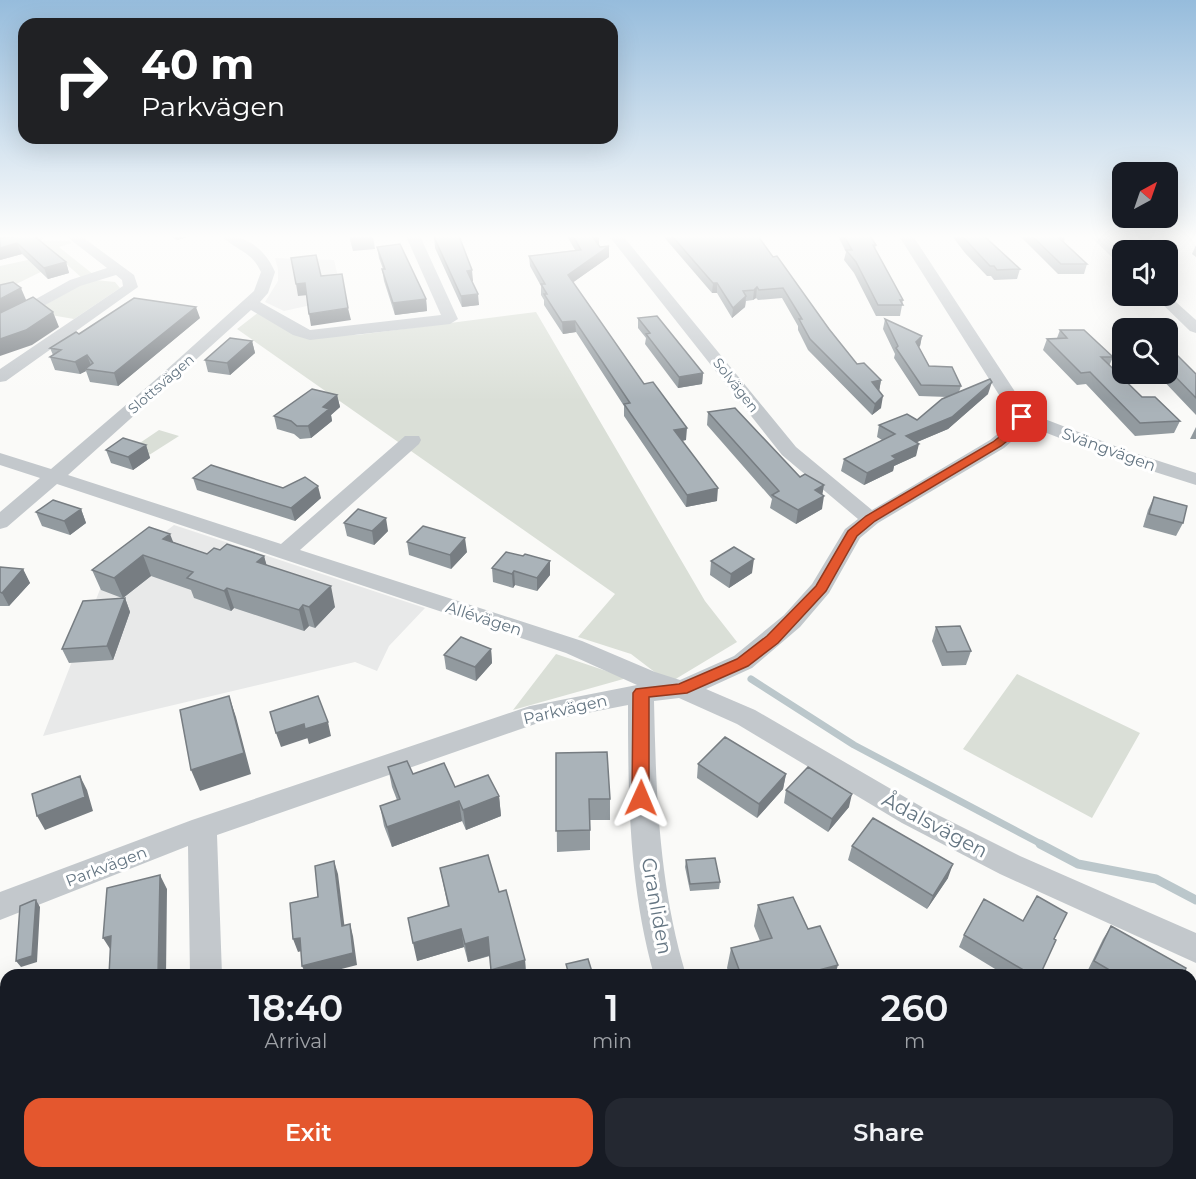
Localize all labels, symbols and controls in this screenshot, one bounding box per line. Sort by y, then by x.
text: 40 m [141,38,254,90]
icon: right [42,42,120,120]
text: Parkvägen [141,90,285,123]
north arrow [1112,162,1178,228]
map controls [1112,162,1178,384]
button: sound [1112,240,1178,306]
button: search [1112,318,1178,384]
street label: Slottsvägen [124,350,198,418]
street label: Solvägen [709,354,763,416]
pin [996,391,1047,442]
icon: arrive [1005,400,1038,433]
street label: Svängvägen [1059,424,1158,475]
street label: Allévägen [443,597,524,640]
street label: Parkvägen [521,691,609,728]
position arrow [609,766,673,830]
street label: Ådalsvägen [878,786,992,863]
street label: Parkvägen [63,842,149,891]
street label: Granliden [637,856,677,956]
text: 18:40 [249,986,343,1030]
text: 1 [605,986,619,1030]
text: 260 [881,986,948,1030]
text: Arrival [264,1029,327,1053]
text: min [592,1029,632,1053]
text: m [904,1029,925,1053]
button: Exit [24,1098,593,1167]
button: Share [605,1098,1173,1167]

